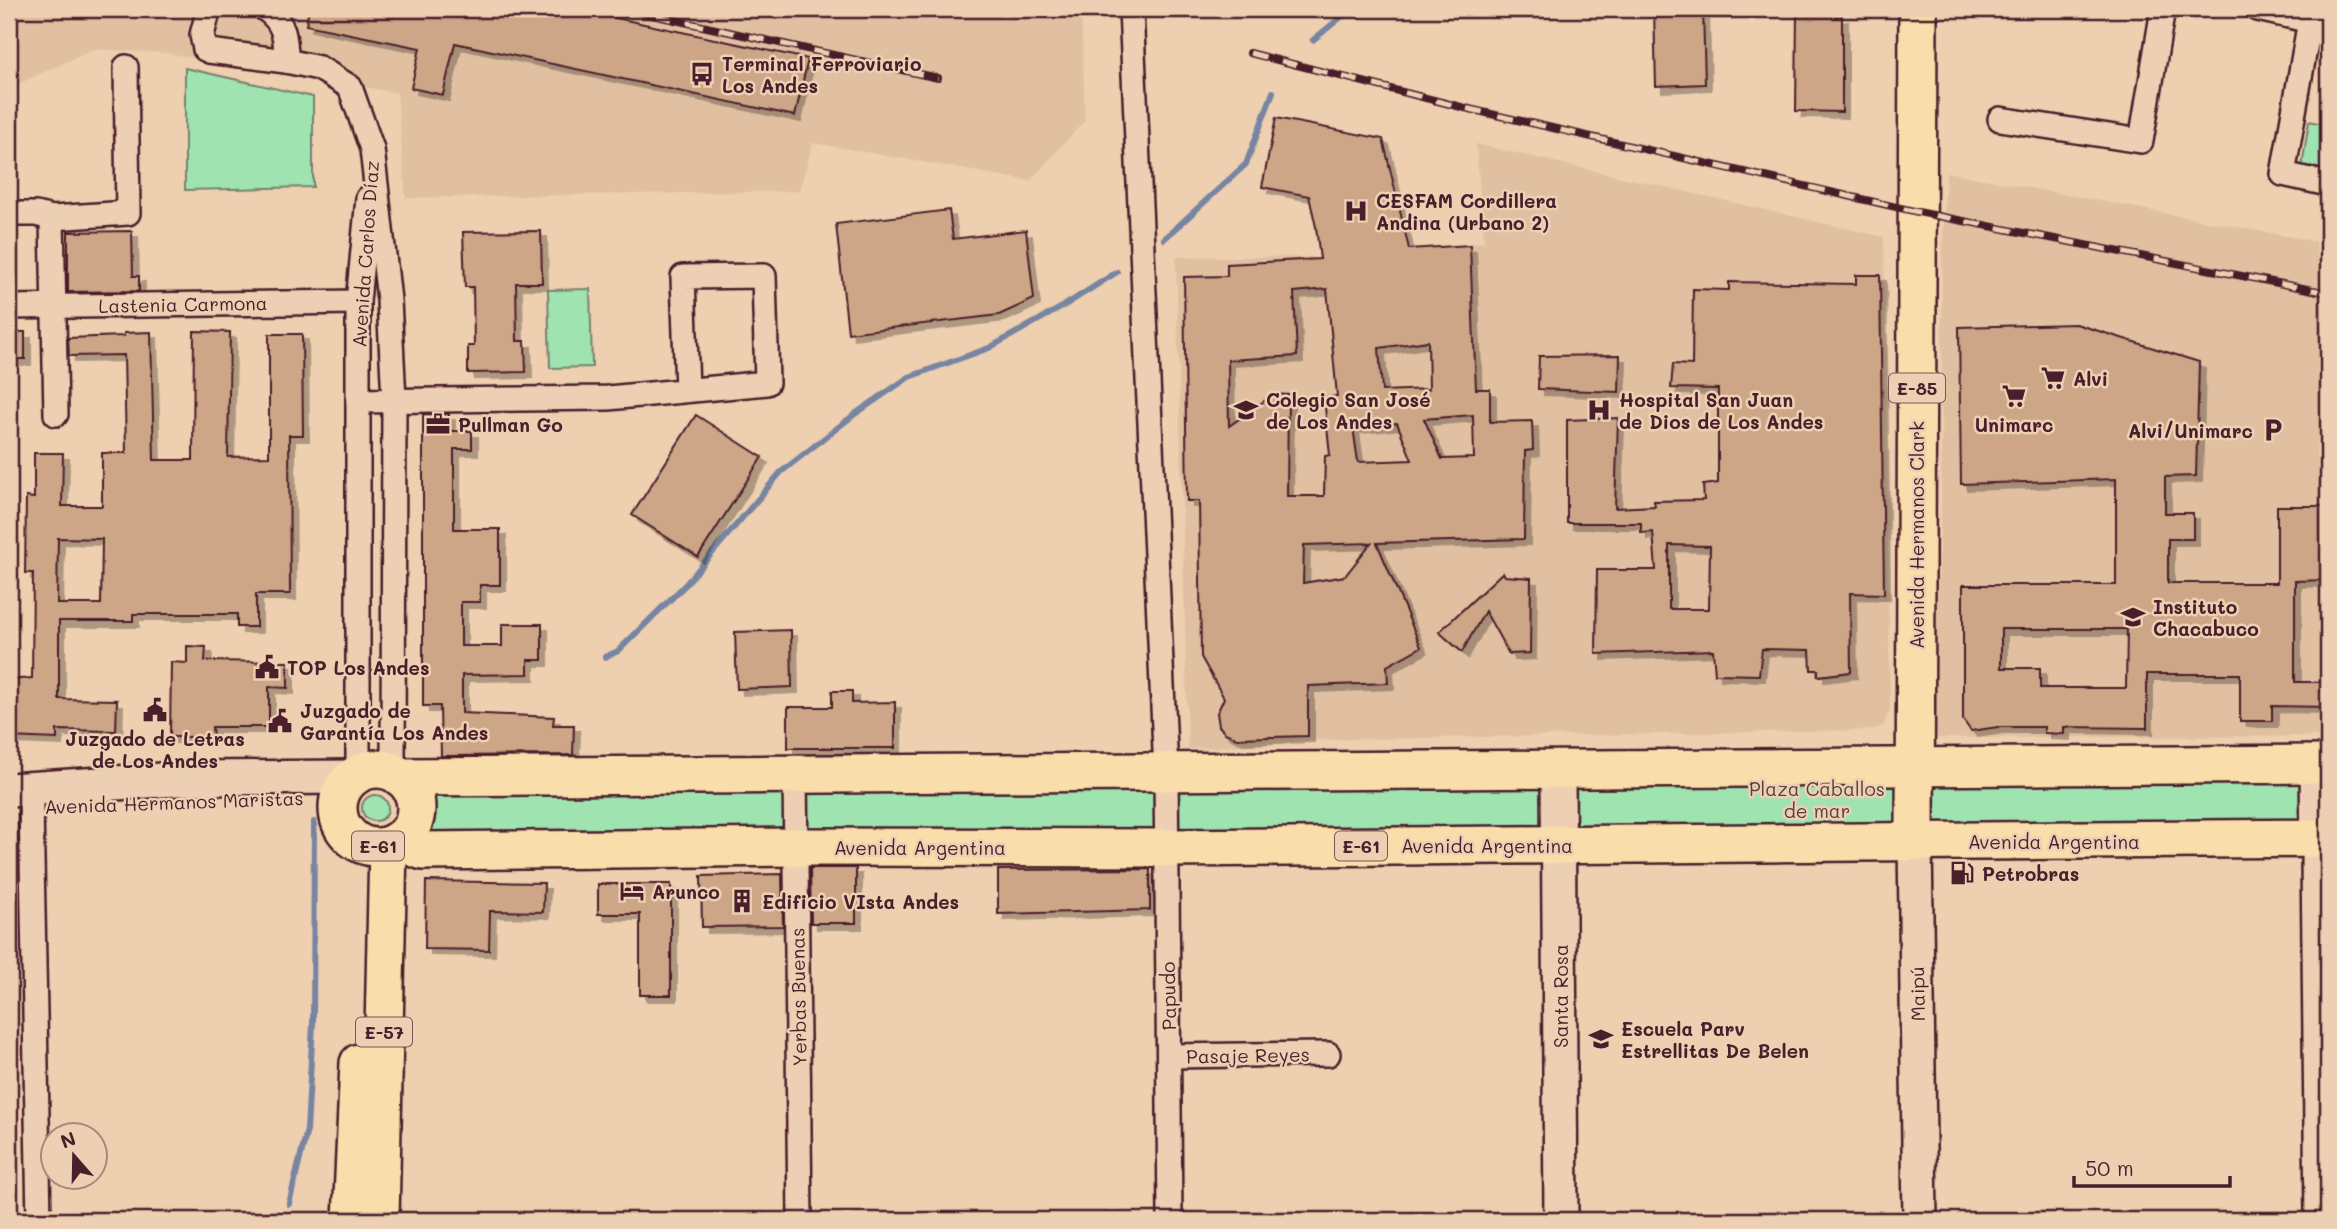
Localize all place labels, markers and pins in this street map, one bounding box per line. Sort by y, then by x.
place label: Terminal Ferroviario Los Andes [722,51,922,98]
bus stop icon: Terminal Ferroviario Los Andes [688,60,716,88]
place label: CESFAM Cordillera Andina (Urbano 2) [1376,188,1557,235]
hospital icon: CESFAM Cordillera Andina (Urbano 2) [1342,197,1370,225]
supermarket icon: Alvi [2039,364,2067,392]
place label: Alvi [2073,366,2108,391]
supermarket icon: Unimarc [2000,382,2028,410]
place label: Colegio San José de Los Andes [1266,387,1430,434]
place label: Hospital San Juan de Dios de Los Andes [1619,387,1823,434]
school or university icon: Colegio San José de Los Andes [1232,396,1260,424]
hospital icon: Hospital San Juan de Dios de Los Andes [1585,396,1613,424]
office icon: Pullman Go [424,410,452,438]
place label: Pullman Go [458,412,563,437]
place label: Unimarc [1975,412,2053,437]
parking icon: Alvi/Unimarc [2259,416,2287,444]
place label: Alvi/Unimarc [2128,418,2253,443]
place label: Instituto Chacabuco [2153,594,2259,641]
school or university icon: Instituto Chacabuco [2119,603,2147,631]
public building icon: TOP Los Andes [253,653,281,681]
place label: TOP Los Andes [287,655,430,680]
public building icon: Juzgado de Letras de Los Andes [141,696,169,724]
place label: Juzgado de Garantía Los Andes [300,698,488,745]
public building icon: Juzgado de Garantía Los Andes [266,707,294,735]
place label: Juzgado de Letras de Los Andes [65,726,245,773]
fuel station icon: Petrobras [1948,859,1976,887]
place label: Petrobras [1982,861,2079,886]
hotel icon: Arunco [618,877,646,905]
place label: Arunco [652,879,720,904]
building icon: Edificio VIsta Andes [728,887,756,915]
place label: Edificio VIsta Andes [762,889,959,914]
place label: Escuela Parv Estrellitas De Belen [1621,1016,1809,1063]
school or university icon: Escuela Parv Estrellitas De Belen [1587,1025,1615,1053]

